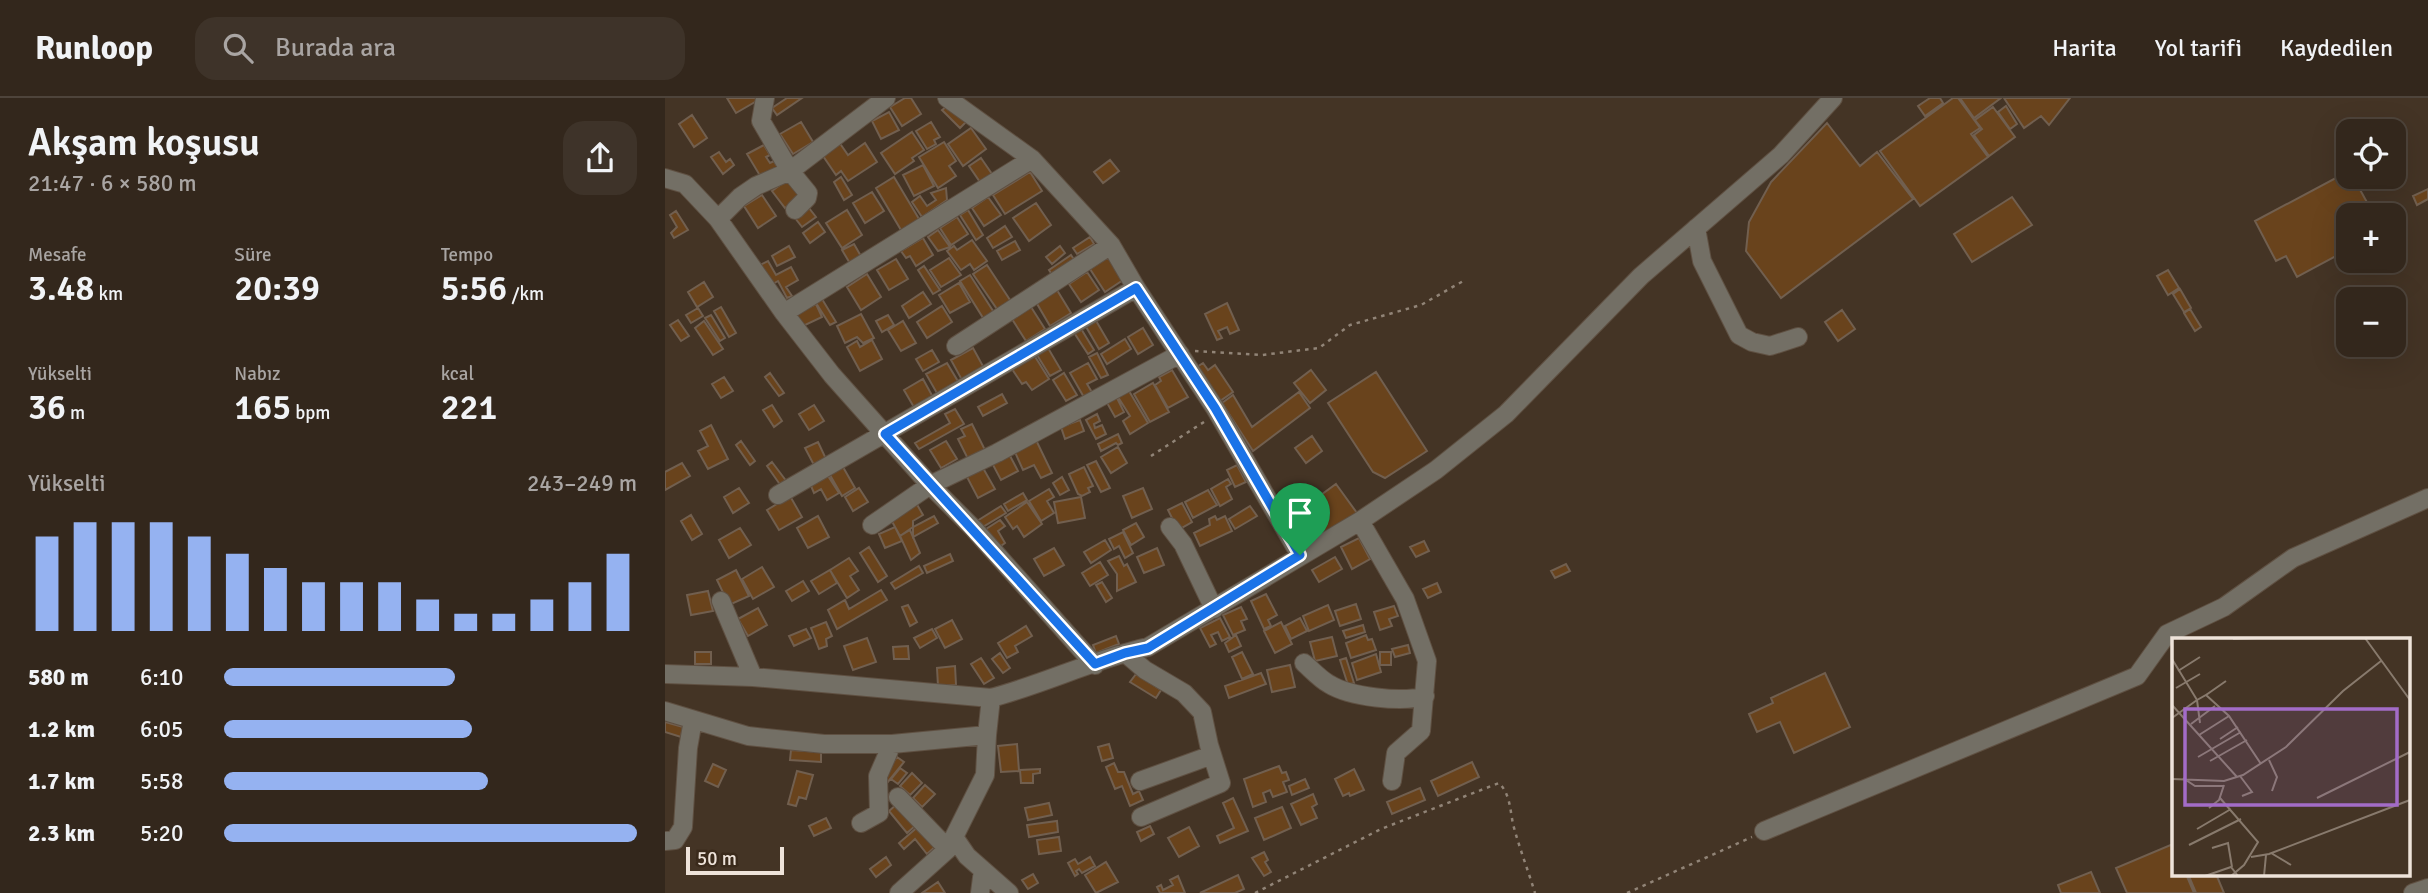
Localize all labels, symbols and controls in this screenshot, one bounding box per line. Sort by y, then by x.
search box [195,17,685,80]
text: Runloop [35,28,153,69]
icon: search [219,29,257,67]
text: Burada ara [275,32,396,64]
text: Harita [2052,33,2117,63]
text: Yol tarifi [2155,33,2242,63]
text: Kaydedilen [2280,33,2393,63]
text: Akşam koşusu [28,119,260,166]
map controls [2336,119,2406,357]
button: locate [2336,119,2406,189]
button: share [563,121,637,195]
text: 21:47 · 6 × 580 m [28,169,197,198]
button: + [2336,203,2406,273]
text: Mesafe [28,243,87,267]
text: Süre [234,243,271,267]
text: Tempo [441,243,493,267]
text: 3.48 [28,267,94,310]
text: 20:39 [234,267,320,310]
text: 5:56 [441,267,507,310]
text: km [94,282,123,306]
text: /km [507,282,544,306]
button: − [2336,287,2406,357]
text: Yükselti [28,362,92,386]
text: Nabız [234,362,281,386]
text: kcal [441,362,474,386]
text: 36 [28,386,66,429]
text: 165 [234,386,291,429]
text: 221 [441,386,497,429]
text: m [66,401,85,425]
text: bpm [291,401,330,425]
text: Yükselti [28,469,105,498]
text: 243–249 m [527,469,637,498]
pin [1270,483,1330,555]
icon: arrive [1281,494,1319,532]
inset map [2172,638,2410,876]
text: 580 m [28,663,89,692]
text: 6:10 [140,663,183,692]
text: 1.2 km [28,715,95,744]
text: 6:05 [140,715,183,744]
text: 1.7 km [28,767,95,796]
text: 5:58 [140,767,183,796]
text: 2.3 km [28,819,95,848]
text: 5:20 [140,819,183,848]
scale bar [686,844,784,876]
text: 50 m [697,847,737,871]

